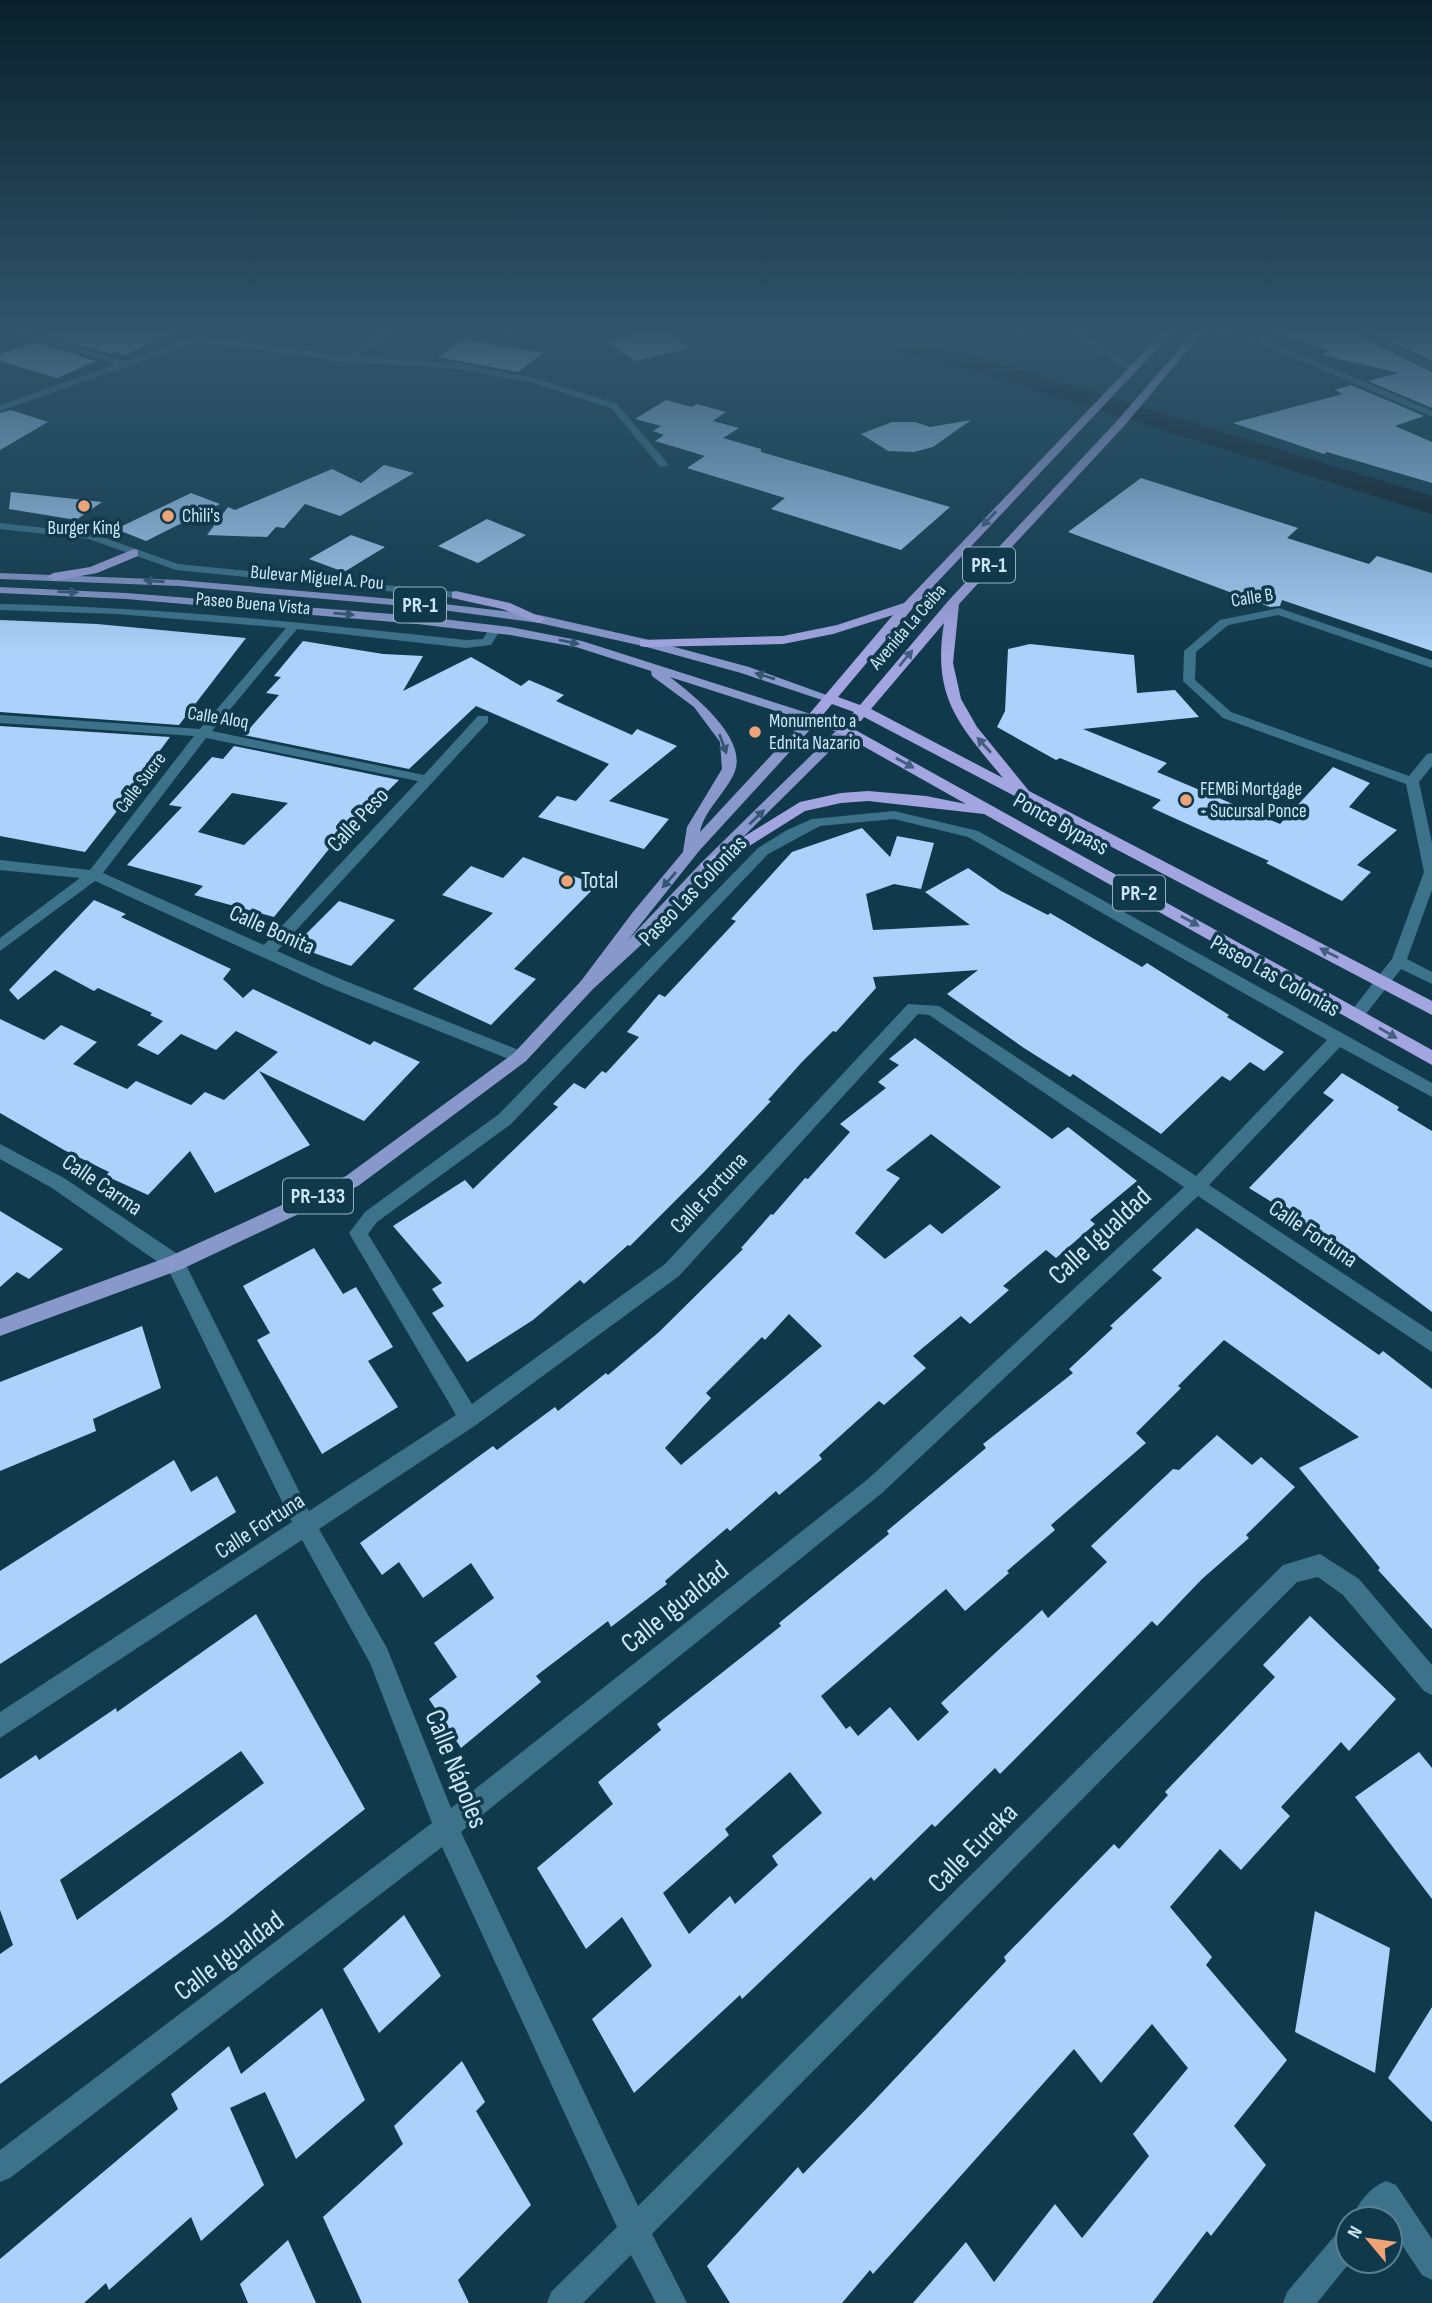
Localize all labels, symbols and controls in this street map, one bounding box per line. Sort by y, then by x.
marker: Burger King [76,498,92,514]
place label: Chili's [182,505,220,528]
marker: Chili's [160,508,176,524]
one-way arrow [981,511,998,528]
place label: Burger King [48,517,121,540]
road number: PR-1 [963,548,1015,582]
street label: Bulevar Miguel A. Pou [249,561,385,595]
one-way arrow [143,576,165,587]
street label: Avenida La Ceiba [864,580,951,675]
street label: Calle B [1229,583,1275,613]
one-way arrow [57,586,79,597]
street label: Paseo Buena Vista [195,588,311,620]
road number: PR-1 [394,588,446,622]
one-way arrow [333,609,355,620]
one-way arrow [558,637,580,648]
one-way arrow [899,649,914,667]
one-way arrow [754,671,775,681]
street label: Calle Aloq [186,702,250,734]
place label: Monumento a Ednita Nazario [769,710,860,755]
marker: Monumento a Ednita Nazario [747,724,763,740]
one-way arrow [718,734,729,755]
one-way arrow [976,736,992,754]
street label: Calle Sucre [111,748,171,818]
one-way arrow [895,757,915,769]
place label: FEMBi Mortgage - Sucursal Ponce [1200,778,1307,823]
street label: Calle Peso [321,782,395,858]
street label: Ponce Bypass [1008,786,1114,862]
marker: FEMBi Mortgage - Sucursal Ponce [1178,792,1194,808]
one-way arrow [748,809,766,825]
street label: Paseo Las Colonias [633,830,753,952]
place label: Total [581,867,618,895]
one-way arrow [661,871,677,889]
marker: Total [559,873,575,889]
road number: PR-2 [1113,876,1165,910]
street label: Calle Bonita [225,899,319,961]
one-way arrow [1180,915,1199,927]
street label: Paseo Las Colonias [1205,929,1345,1023]
one-way arrow [1319,948,1339,959]
one-way arrow [1378,1027,1397,1039]
street label: Calle Fortuna [664,1146,754,1240]
street label: Calle Carma [56,1148,148,1222]
road number: PR-133 [283,1178,353,1214]
street label: Calle Igualdad [1042,1180,1158,1292]
street label: Calle Fortuna [1263,1194,1363,1274]
street label: Calle Fortuna [210,1487,310,1565]
street label: Calle Igualdad [615,1554,735,1660]
street label: Calle Nápoles [417,1705,495,1833]
street label: Calle Eureka [921,1796,1025,1900]
street label: Calle Igualdad [168,1904,290,2008]
north arrow [1334,2205,1404,2275]
text: N [1343,2222,1368,2243]

